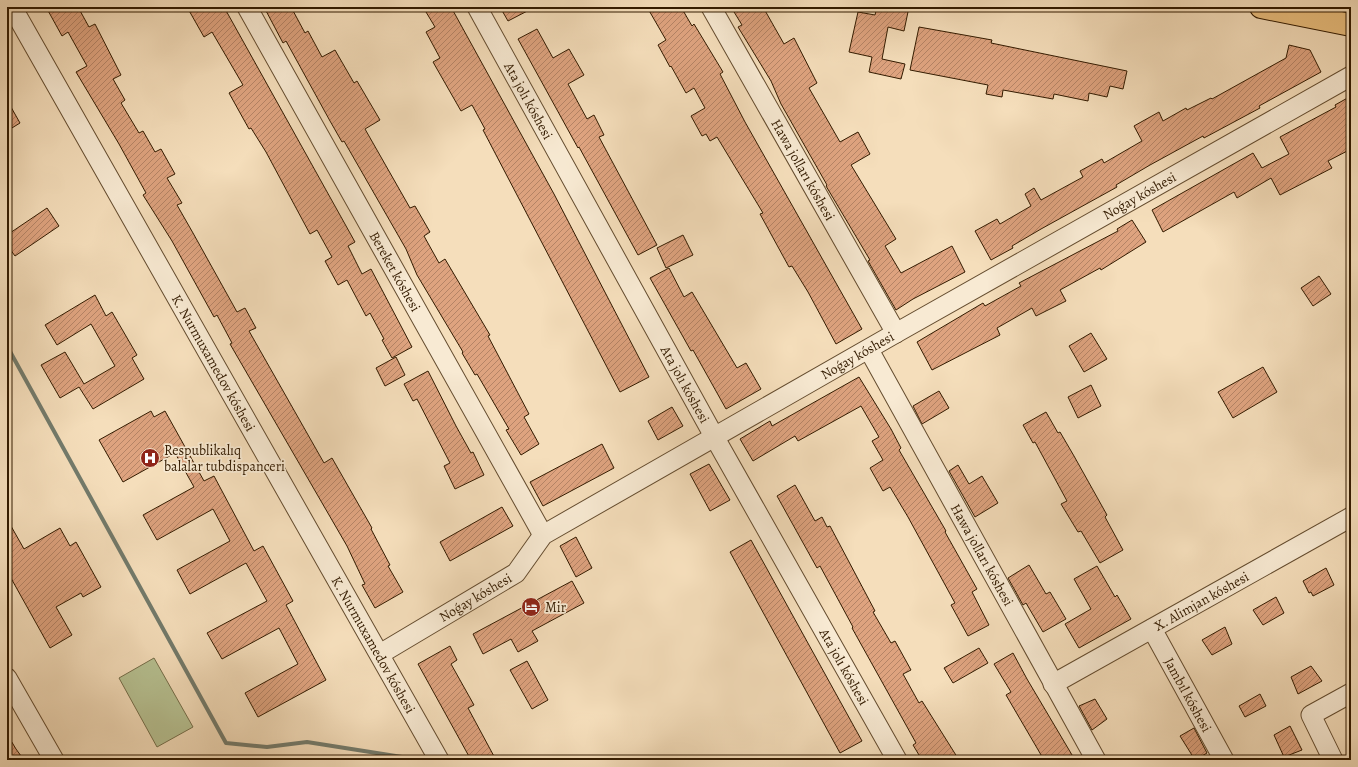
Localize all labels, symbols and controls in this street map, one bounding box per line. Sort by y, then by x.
street label: Ata jolı kóshesi [499,58,557,143]
street label: Hawa jolları kóshesi [766,116,839,224]
street label: Noǵay kóshesi [1099,168,1180,224]
street label: Bereket kóshesi [365,228,425,315]
street label: K. Nurmuxamedov kóshesi [167,291,260,435]
street label: Noǵay kóshesi [817,327,898,384]
street label: Ata jolı kóshesi [655,342,714,427]
place label: Respublikalıq balalar tubdispanceri [164,441,285,476]
hospital icon: Respublikalıq balalar tubdispanceri [139,447,161,469]
street label: Hawa jolları kóshesi [946,500,1018,610]
street label: X. Alimjan kóshesi [1151,567,1252,636]
street label: Noǵay kóshesi [436,569,516,627]
street label: K. Nurmuxamedov kóshesi [327,573,420,717]
hotel icon: Mir [520,596,542,618]
place label: Mir [545,598,567,617]
street label: Ata jolı kóshesi [814,624,873,709]
street label: Jambıl kóshesi [1160,654,1216,736]

